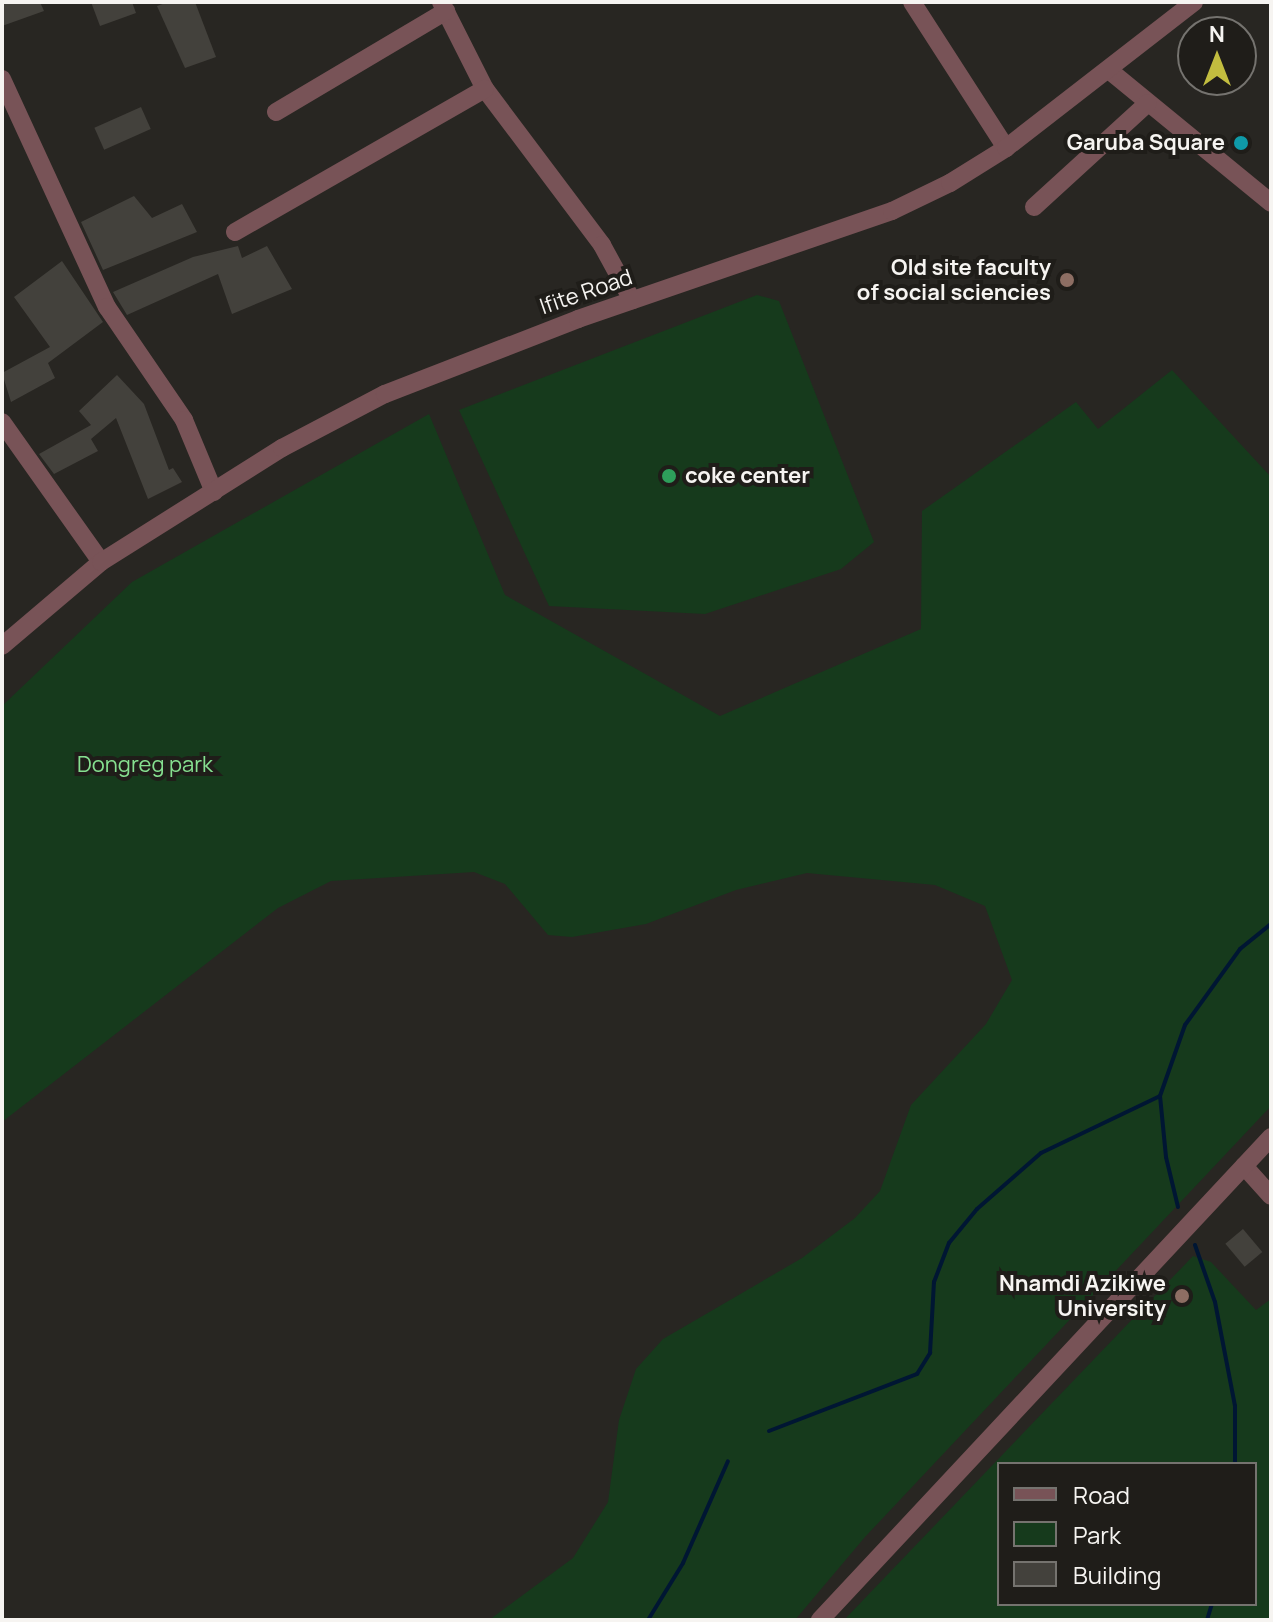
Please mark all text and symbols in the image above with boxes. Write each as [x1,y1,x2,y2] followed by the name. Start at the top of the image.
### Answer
[1177,16,1257,96] north arrow
[1209,19,1225,49] text: N
[1067,130,1225,156] place label: Garuba Square
[1232,134,1250,152] marker: Garuba Square
[857,254,1051,306] place label: Old site faculty of social sciencies
[536,264,636,320] street label: Ifite Road
[1058,271,1076,289] marker: Old site faculty of social sciencies
[685,463,810,489] place label: coke center
[660,467,678,485] marker: coke center
[77,752,213,778] park label: Dongreg park
[999,1270,1166,1322] place label: Nnamdi Azikiwe University
[1173,1287,1191,1305] marker: Nnamdi Azikiwe University
[997,1462,1257,1606] legend
[1073,1478,1130,1511] text: Road
[1073,1518,1121,1551] text: Park
[1073,1558,1161,1591] text: Building

